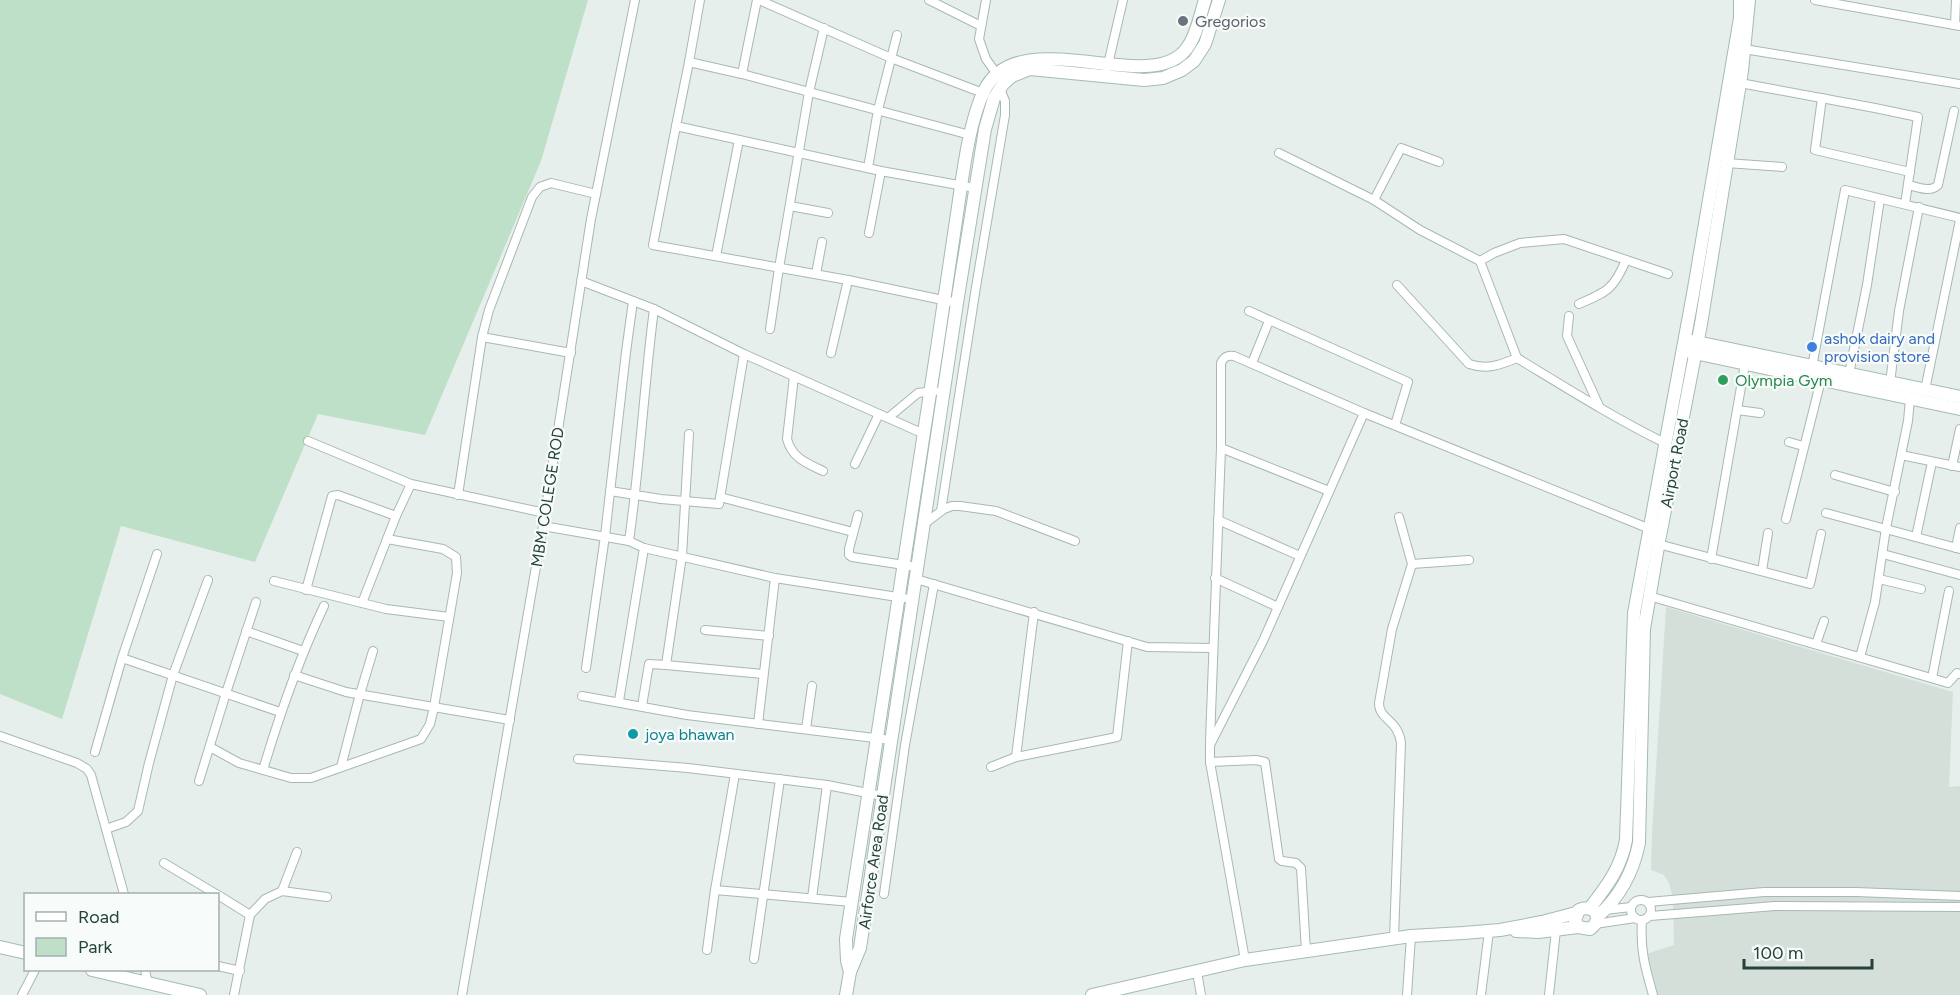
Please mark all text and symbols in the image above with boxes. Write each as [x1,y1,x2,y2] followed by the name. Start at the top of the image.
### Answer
[1195,12,1266,31] place label: Gregorios
[1176,14,1190,28] marker: Gregorios
[1824,329,1935,366] place label: ashok dairy and provision store
[1805,340,1819,354] marker: ashok dairy and provision store
[1735,371,1832,390] place label: Olympia Gym
[1716,373,1730,387] marker: Olympia Gym
[1656,417,1692,510] street label: Airport Road
[527,426,568,568] street label: MBM COLEGE ROD
[644,725,735,744] place label: joya bhawan
[626,727,640,741] marker: joya bhawan
[855,794,892,931] street label: Airforce Area Road
[24,893,219,971] legend
[78,906,119,928] text: Road
[1744,932,1872,970] scale bar
[78,936,113,958] text: Park
[1753,942,1803,964] text: 100 m

